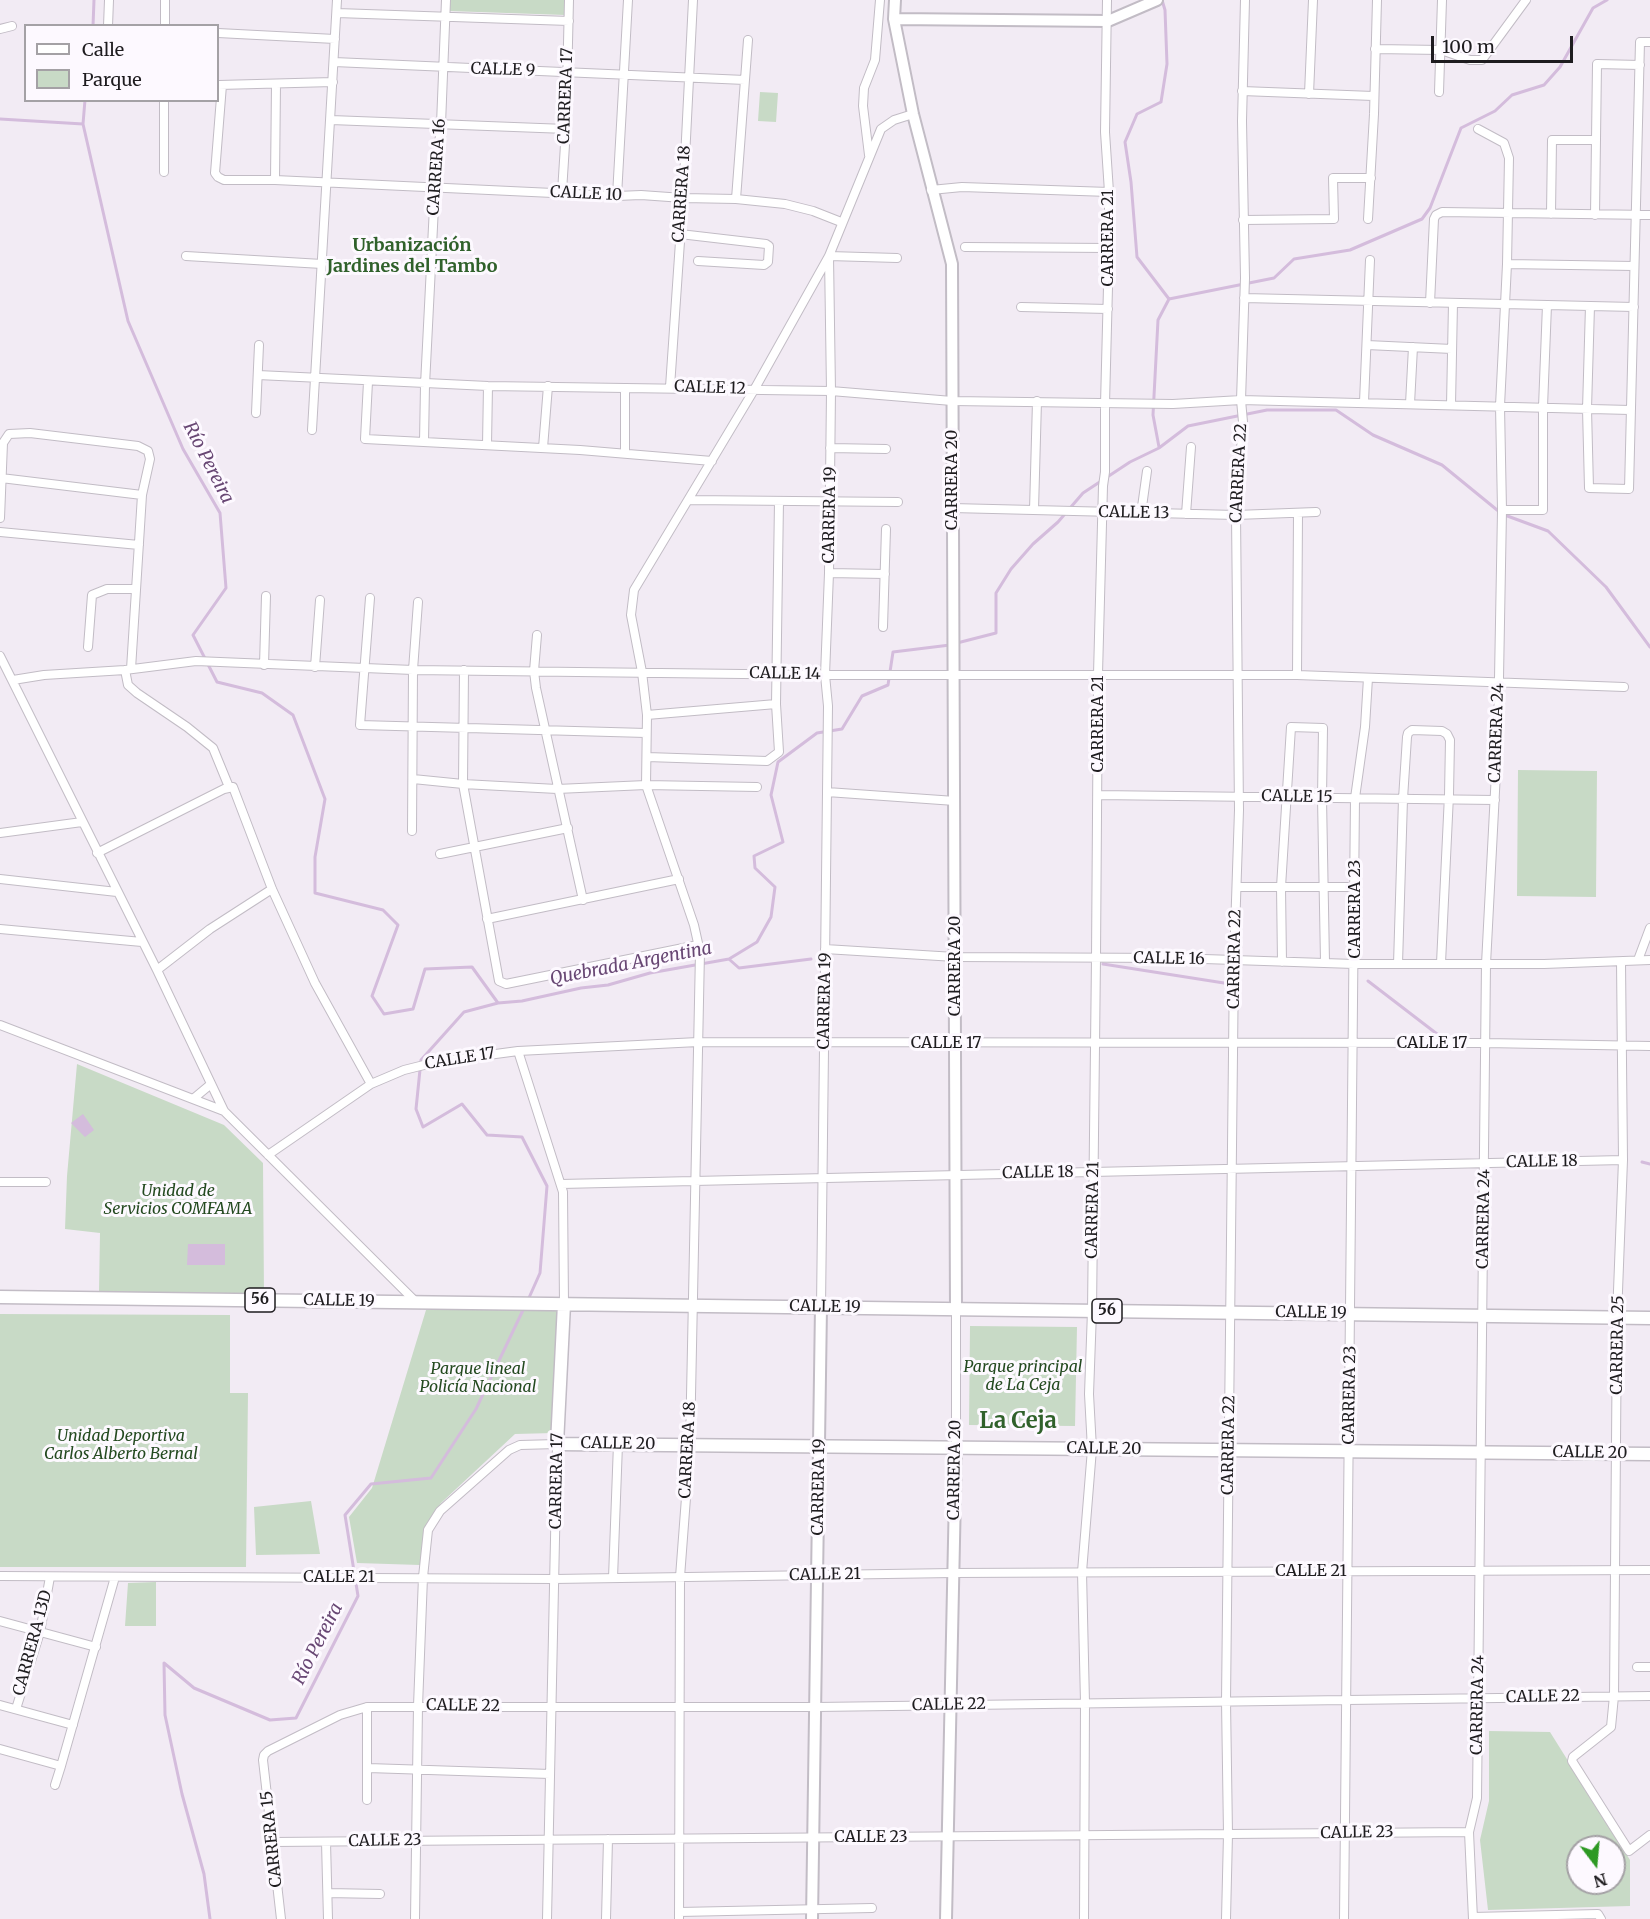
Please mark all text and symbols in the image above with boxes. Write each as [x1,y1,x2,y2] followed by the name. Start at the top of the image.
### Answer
[24,24,219,102] legend
[1434,24,1576,62] scale bar
[1442,35,1495,58] text: 100 m
[82,38,124,61] text: Calle
[555,48,577,144] street label: CARRERA 17
[470,59,536,81] street label: CALLE 9
[82,68,142,91] text: Parque
[424,118,450,216] street label: CARRERA 16
[669,145,695,243] street label: CARRERA 18
[549,183,623,205] street label: CALLE 10
[1098,189,1118,287] street label: CARRERA 21
[326,235,498,278] district label: Urbanización Jardines del Tambo
[674,377,746,399] street label: CALLE 12
[178,419,238,507] water label: Río Pereira
[1227,423,1251,523] street label: CARRERA 22
[942,430,962,530] street label: CARRERA 20
[820,466,840,564] street label: CARRERA 19
[1098,503,1170,523] street label: CALLE 13
[749,664,821,684] street label: CALLE 14
[1088,675,1108,773] street label: CARRERA 21
[1486,683,1508,783] street label: CARRERA 24
[1261,787,1333,807] street label: CALLE 15
[1345,859,1365,959] street label: CARRERA 23
[1225,909,1245,1009] street label: CARRERA 22
[945,916,965,1016] street label: CARRERA 20
[548,938,714,990] water label: Quebrada Argentina
[1133,949,1205,969] street label: CALLE 16
[815,952,835,1050] street label: CARRERA 19
[911,1033,981,1053] street label: CALLE 17
[1397,1033,1467,1053] street label: CALLE 17
[424,1044,496,1074] street label: CALLE 17
[1506,1152,1578,1172] street label: CALLE 18
[1083,1161,1103,1259] street label: CARRERA 21
[1002,1163,1074,1183] street label: CALLE 18
[1474,1169,1494,1269] street label: CARRERA 24
[104,1181,252,1219] park label: Unidad de Servicios COMFAMA
[245,1288,275,1312] road number: 56
[303,1291,375,1311] street label: CALLE 19
[1608,1295,1628,1395] street label: CARRERA 25
[789,1297,861,1317] street label: CALLE 19
[1092,1299,1122,1323] road number: 56
[1275,1303,1347,1323] street label: CALLE 19
[1340,1345,1360,1445] street label: CARRERA 23
[963,1357,1083,1395] park label: Parque principal de La Ceja
[420,1359,536,1397] park label: Parque lineal Policía Nacional
[1219,1395,1239,1495] street label: CARRERA 22
[676,1401,700,1499] street label: CARRERA 18
[979,1409,1057,1435] district label: La Ceja
[945,1420,965,1520] street label: CARRERA 20
[44,1426,198,1464] park label: Unidad Deportiva Carlos Alberto Bernal
[547,1433,567,1529] street label: CARRERA 17
[580,1434,656,1454] street label: CALLE 20
[809,1438,829,1536] street label: CARRERA 19
[1066,1439,1142,1459] street label: CALLE 20
[1552,1443,1628,1463] street label: CALLE 20
[1275,1561,1347,1581] street label: CALLE 21
[789,1565,861,1585] street label: CALLE 21
[303,1567,375,1587] street label: CALLE 21
[10,1588,56,1698] street label: CARRERA 13D
[288,1600,348,1688] water label: Río Pereira
[1468,1655,1488,1755] street label: CARRERA 24
[1506,1687,1580,1707] street label: CALLE 22
[912,1695,986,1715] street label: CALLE 22
[426,1696,500,1716] street label: CALLE 22
[257,1790,287,1888] street label: CARRERA 15
[1320,1823,1394,1843] street label: CALLE 23
[834,1827,908,1847] street label: CALLE 23
[348,1831,422,1851] street label: CALLE 23
[1566,1835,1626,1895] north arrow
[1592,1869,1609,1892] text: N

